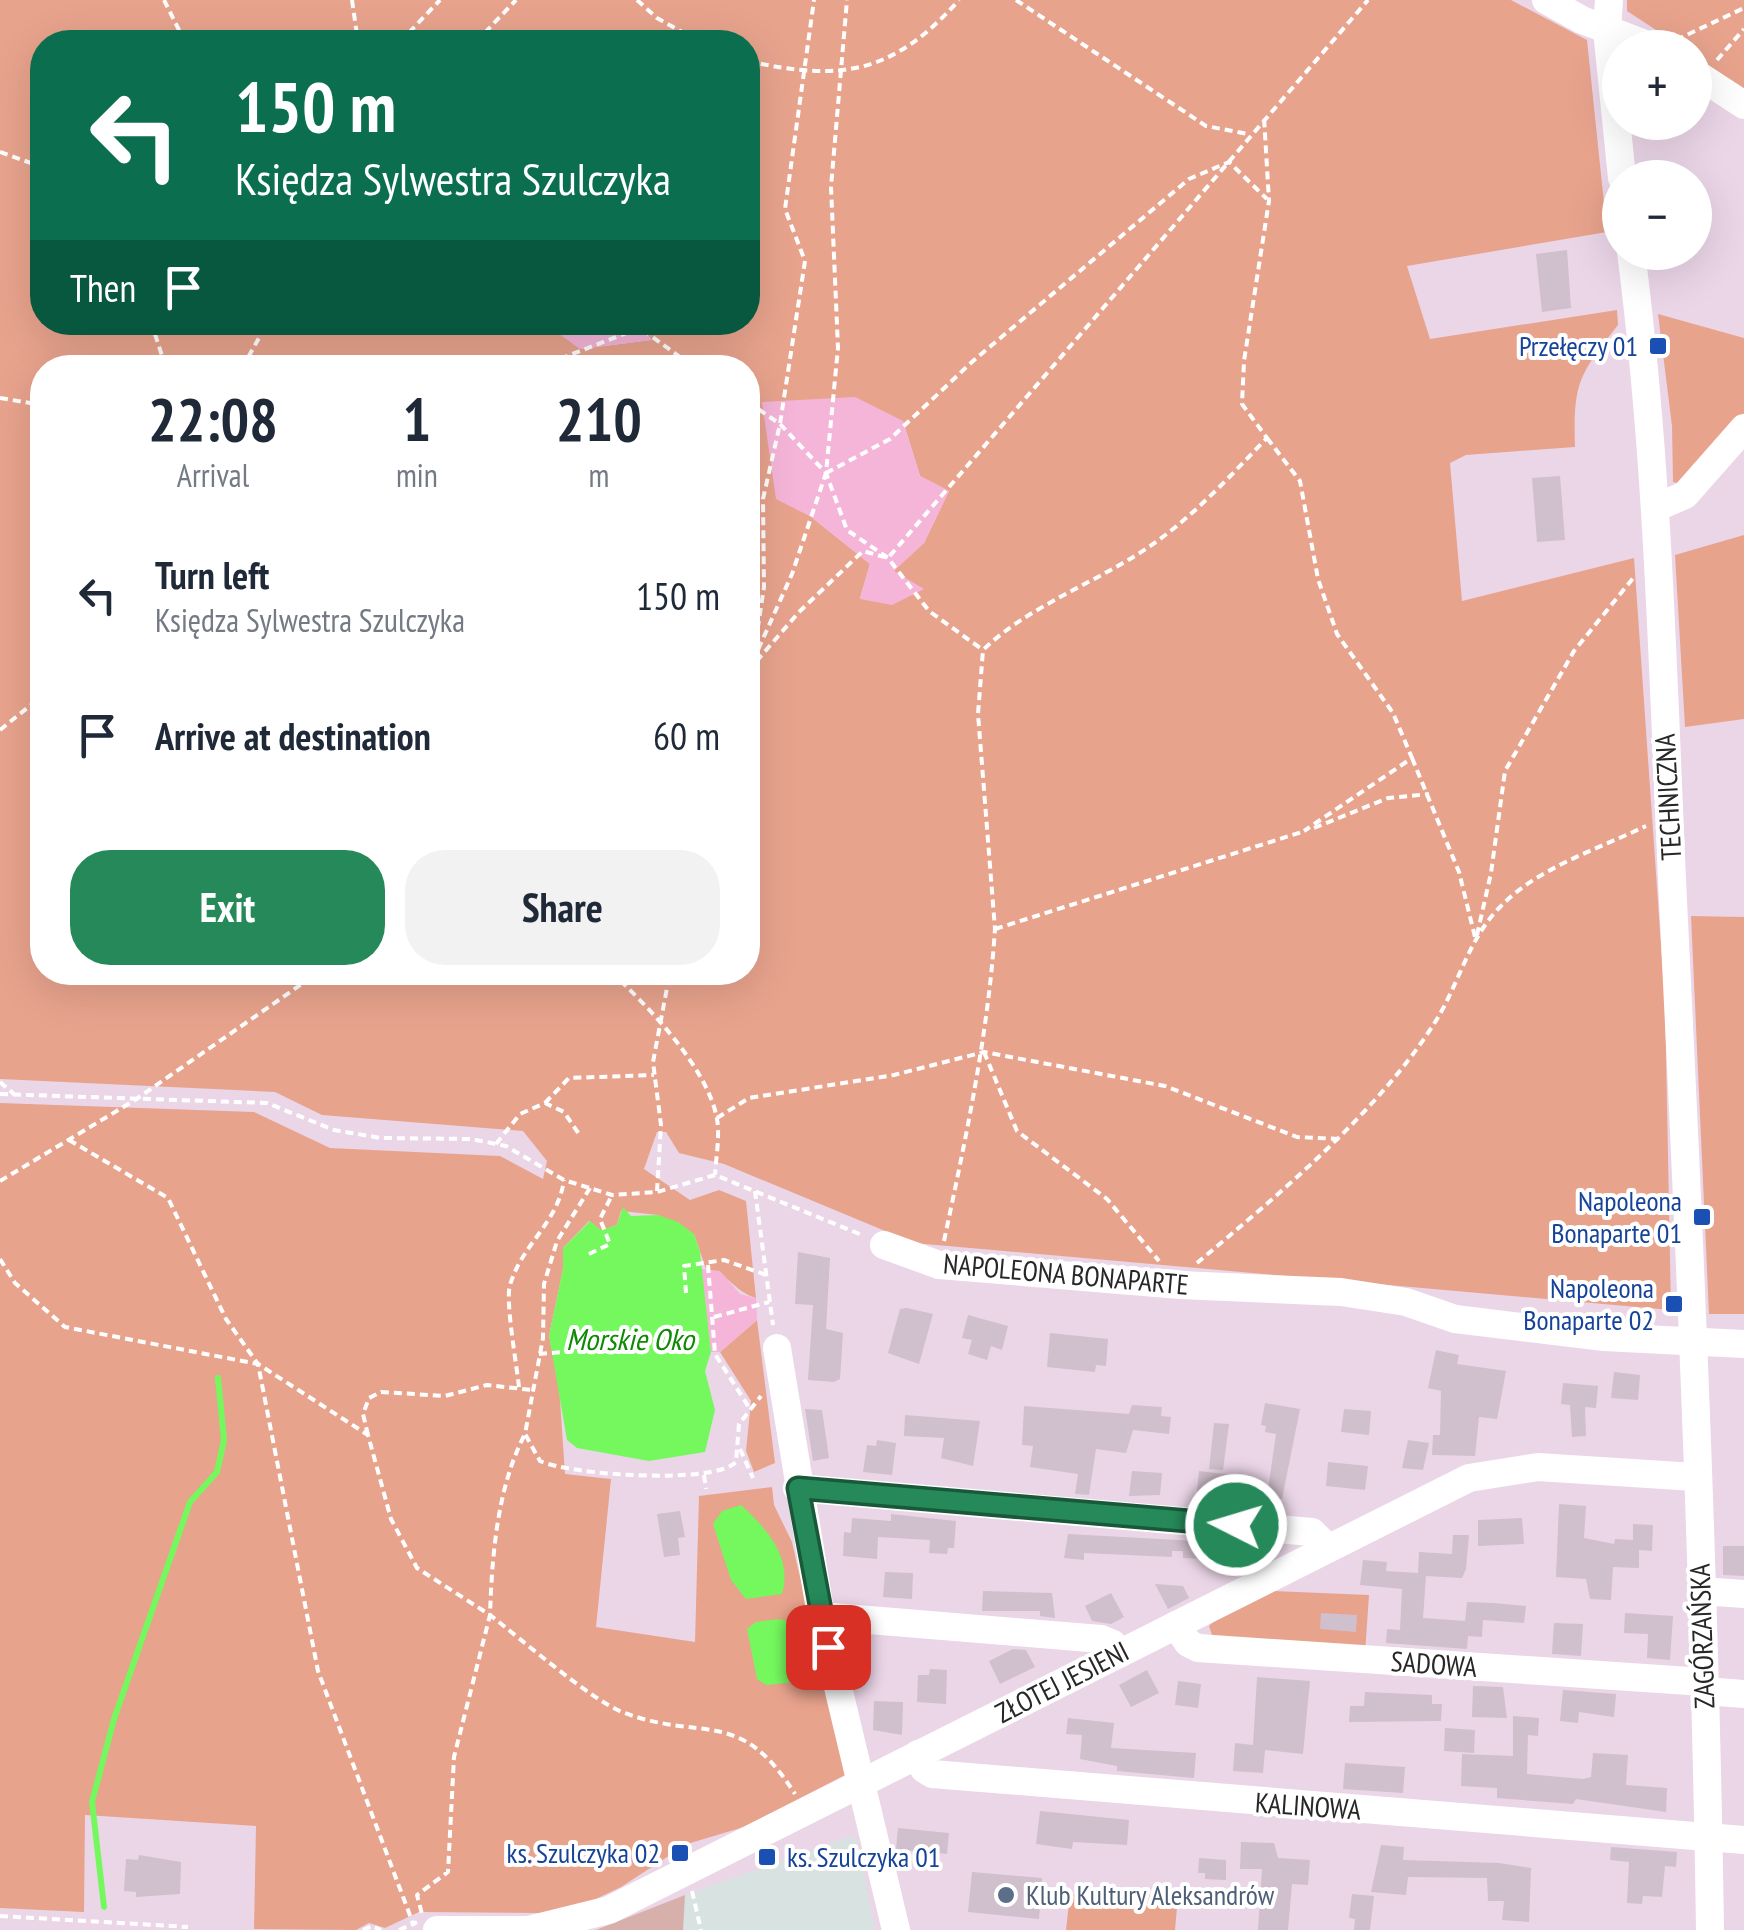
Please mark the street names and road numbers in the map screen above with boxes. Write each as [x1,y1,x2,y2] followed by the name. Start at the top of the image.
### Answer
[1646,732,1689,861] street label: TECHNICZNA
[942,1244,1190,1303] street label: NAPOLEONA BONAPARTE
[1680,1562,1723,1709] street label: ZAGÓRZAŃSKA
[989,1632,1135,1731] street label: ZŁOTEJ JESIENI
[1390,1642,1479,1685] street label: SADOWA
[1254,1783,1363,1828] street label: KALINOWA

